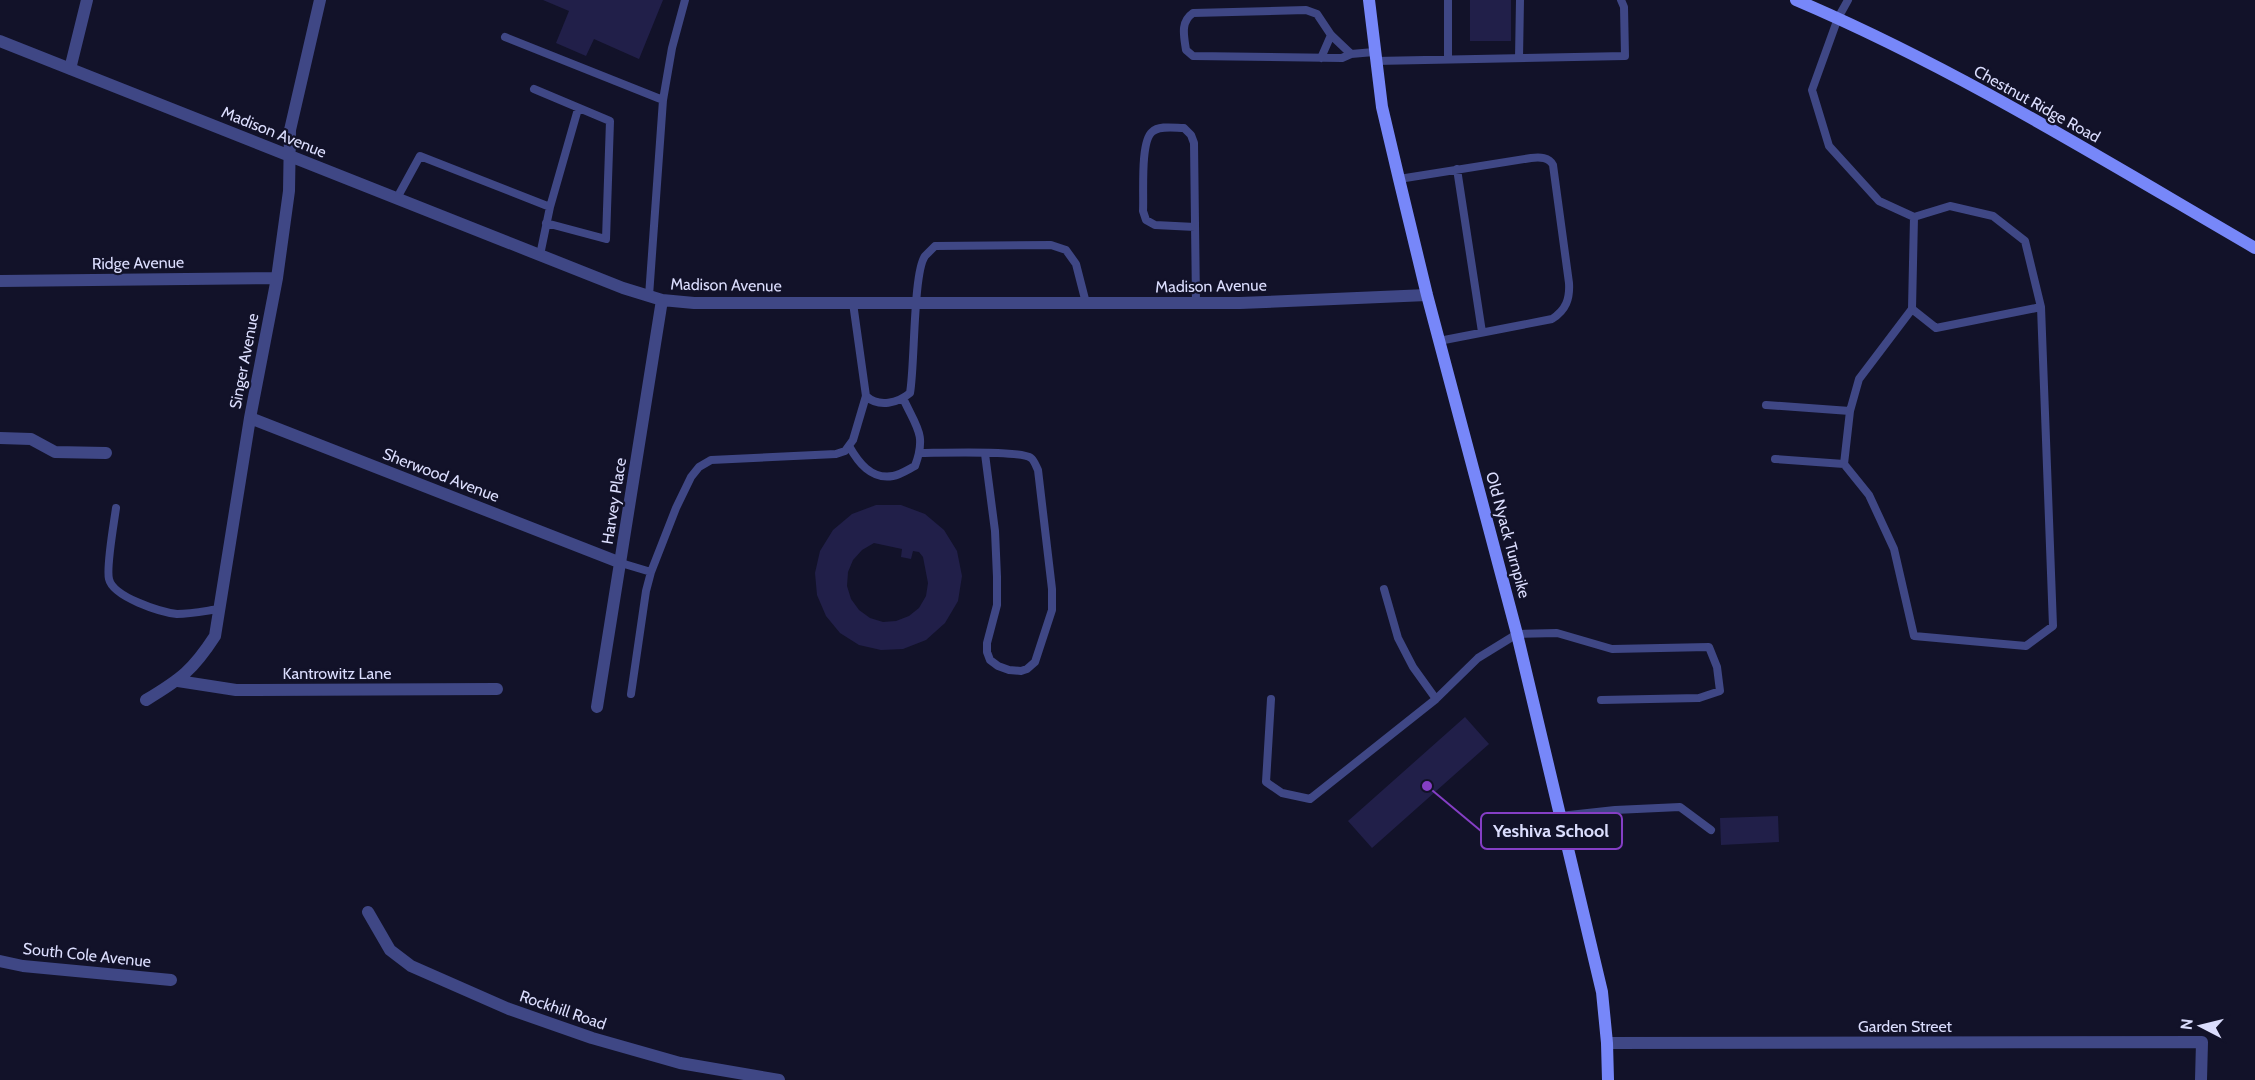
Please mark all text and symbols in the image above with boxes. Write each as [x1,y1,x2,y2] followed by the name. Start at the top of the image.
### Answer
[1971,61,2103,147] street label: Chestnut Ridge Road
[219,102,329,162] street label: Madison Avenue
[92,253,184,273] street label: Ridge Avenue
[670,275,782,295] street label: Madison Avenue
[1155,276,1267,296] street label: Madison Avenue
[225,312,263,410] street label: Singer Avenue
[380,444,502,506] street label: Sherwood Avenue
[598,456,630,546] street label: Harvey Place
[1482,470,1534,600] street label: Old Nyack Turnpike
[283,664,391,683] street label: Kantrowitz Lane
[1481,813,1622,849] callout: Yeshiva School
[1492,820,1609,842] text: Yeshiva School
[22,939,152,971] street label: South Cole Avenue
[517,986,609,1034] street label: Rockhill Road
[2171,996,2231,1056] north arrow
[1858,1017,1953,1036] street label: Garden Street
[2176,1017,2197,1031] text: N

